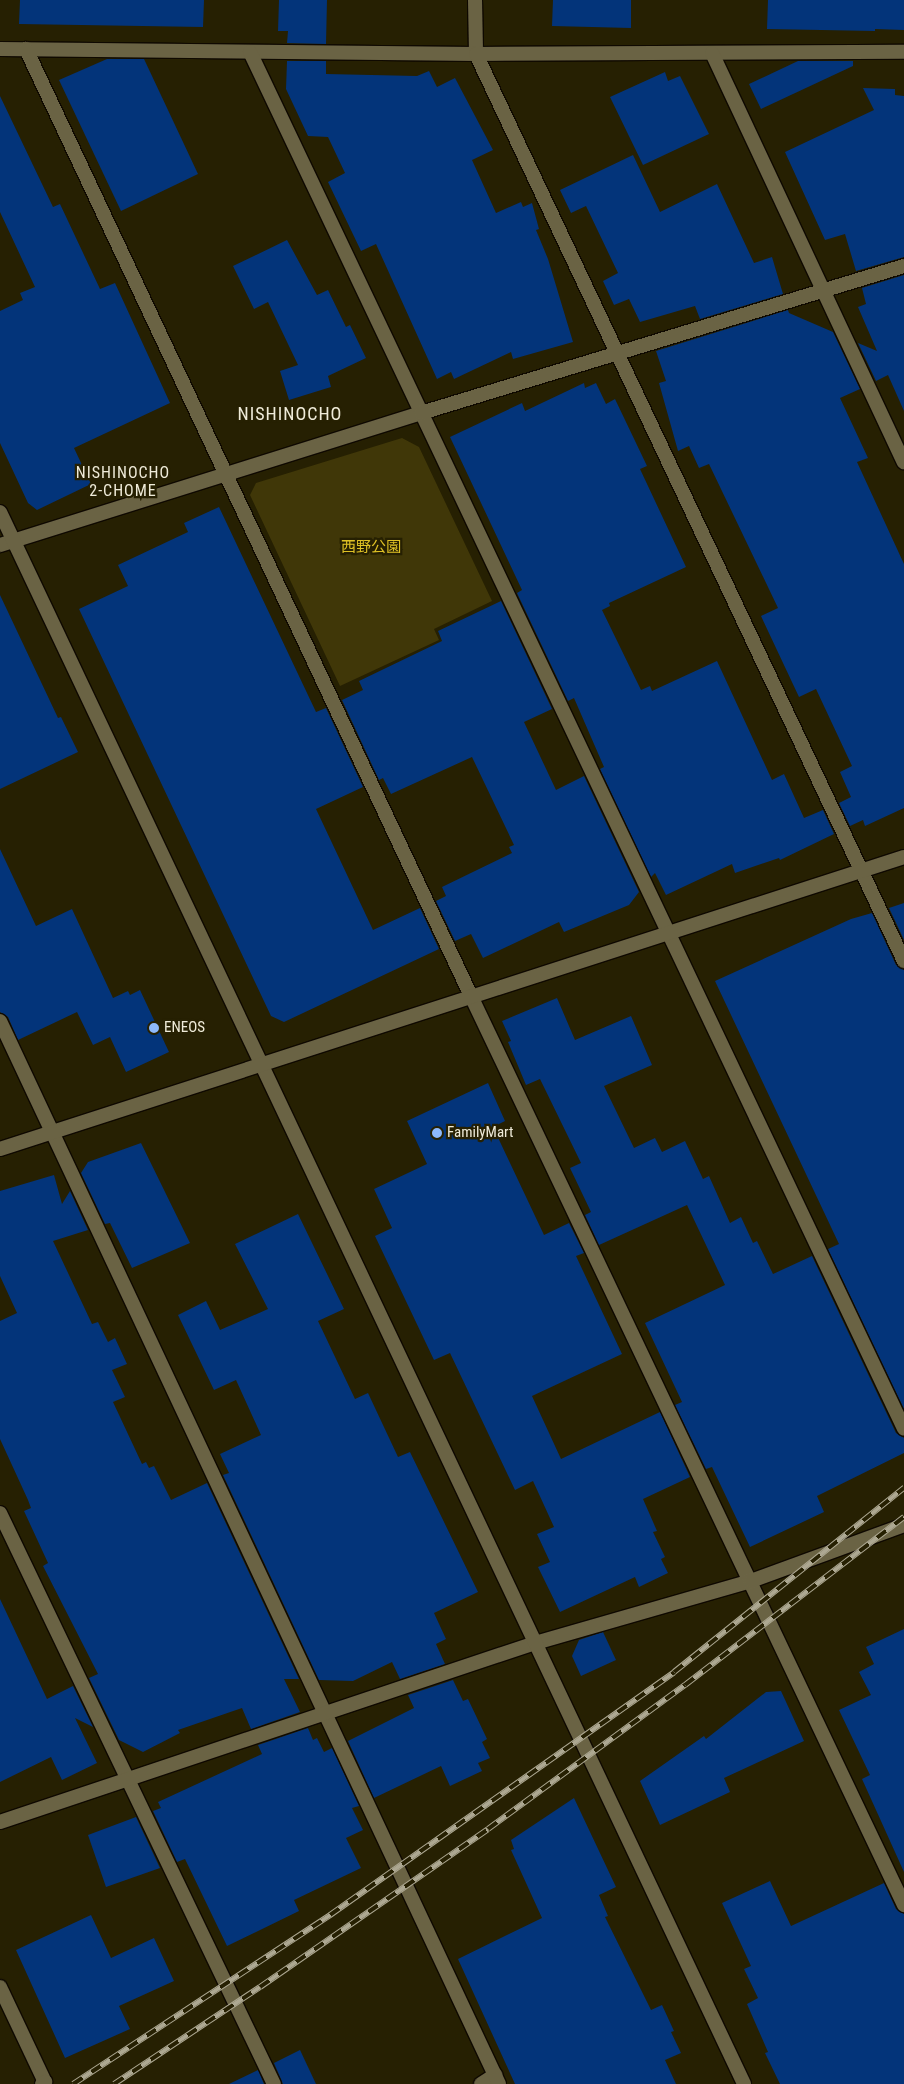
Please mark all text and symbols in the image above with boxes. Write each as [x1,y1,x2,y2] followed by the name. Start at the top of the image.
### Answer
[236,403,344,425] district label: NISHINOCHO
[75,463,171,501] district label: NISHINOCHO 2-CHOME
[341,539,401,557] park label: 西野公園
[164,1019,205,1037] place label: ENEOS
[148,1022,160,1034] marker: ENEOS
[447,1124,513,1142] place label: FamilyMart
[431,1127,443,1139] marker: FamilyMart

